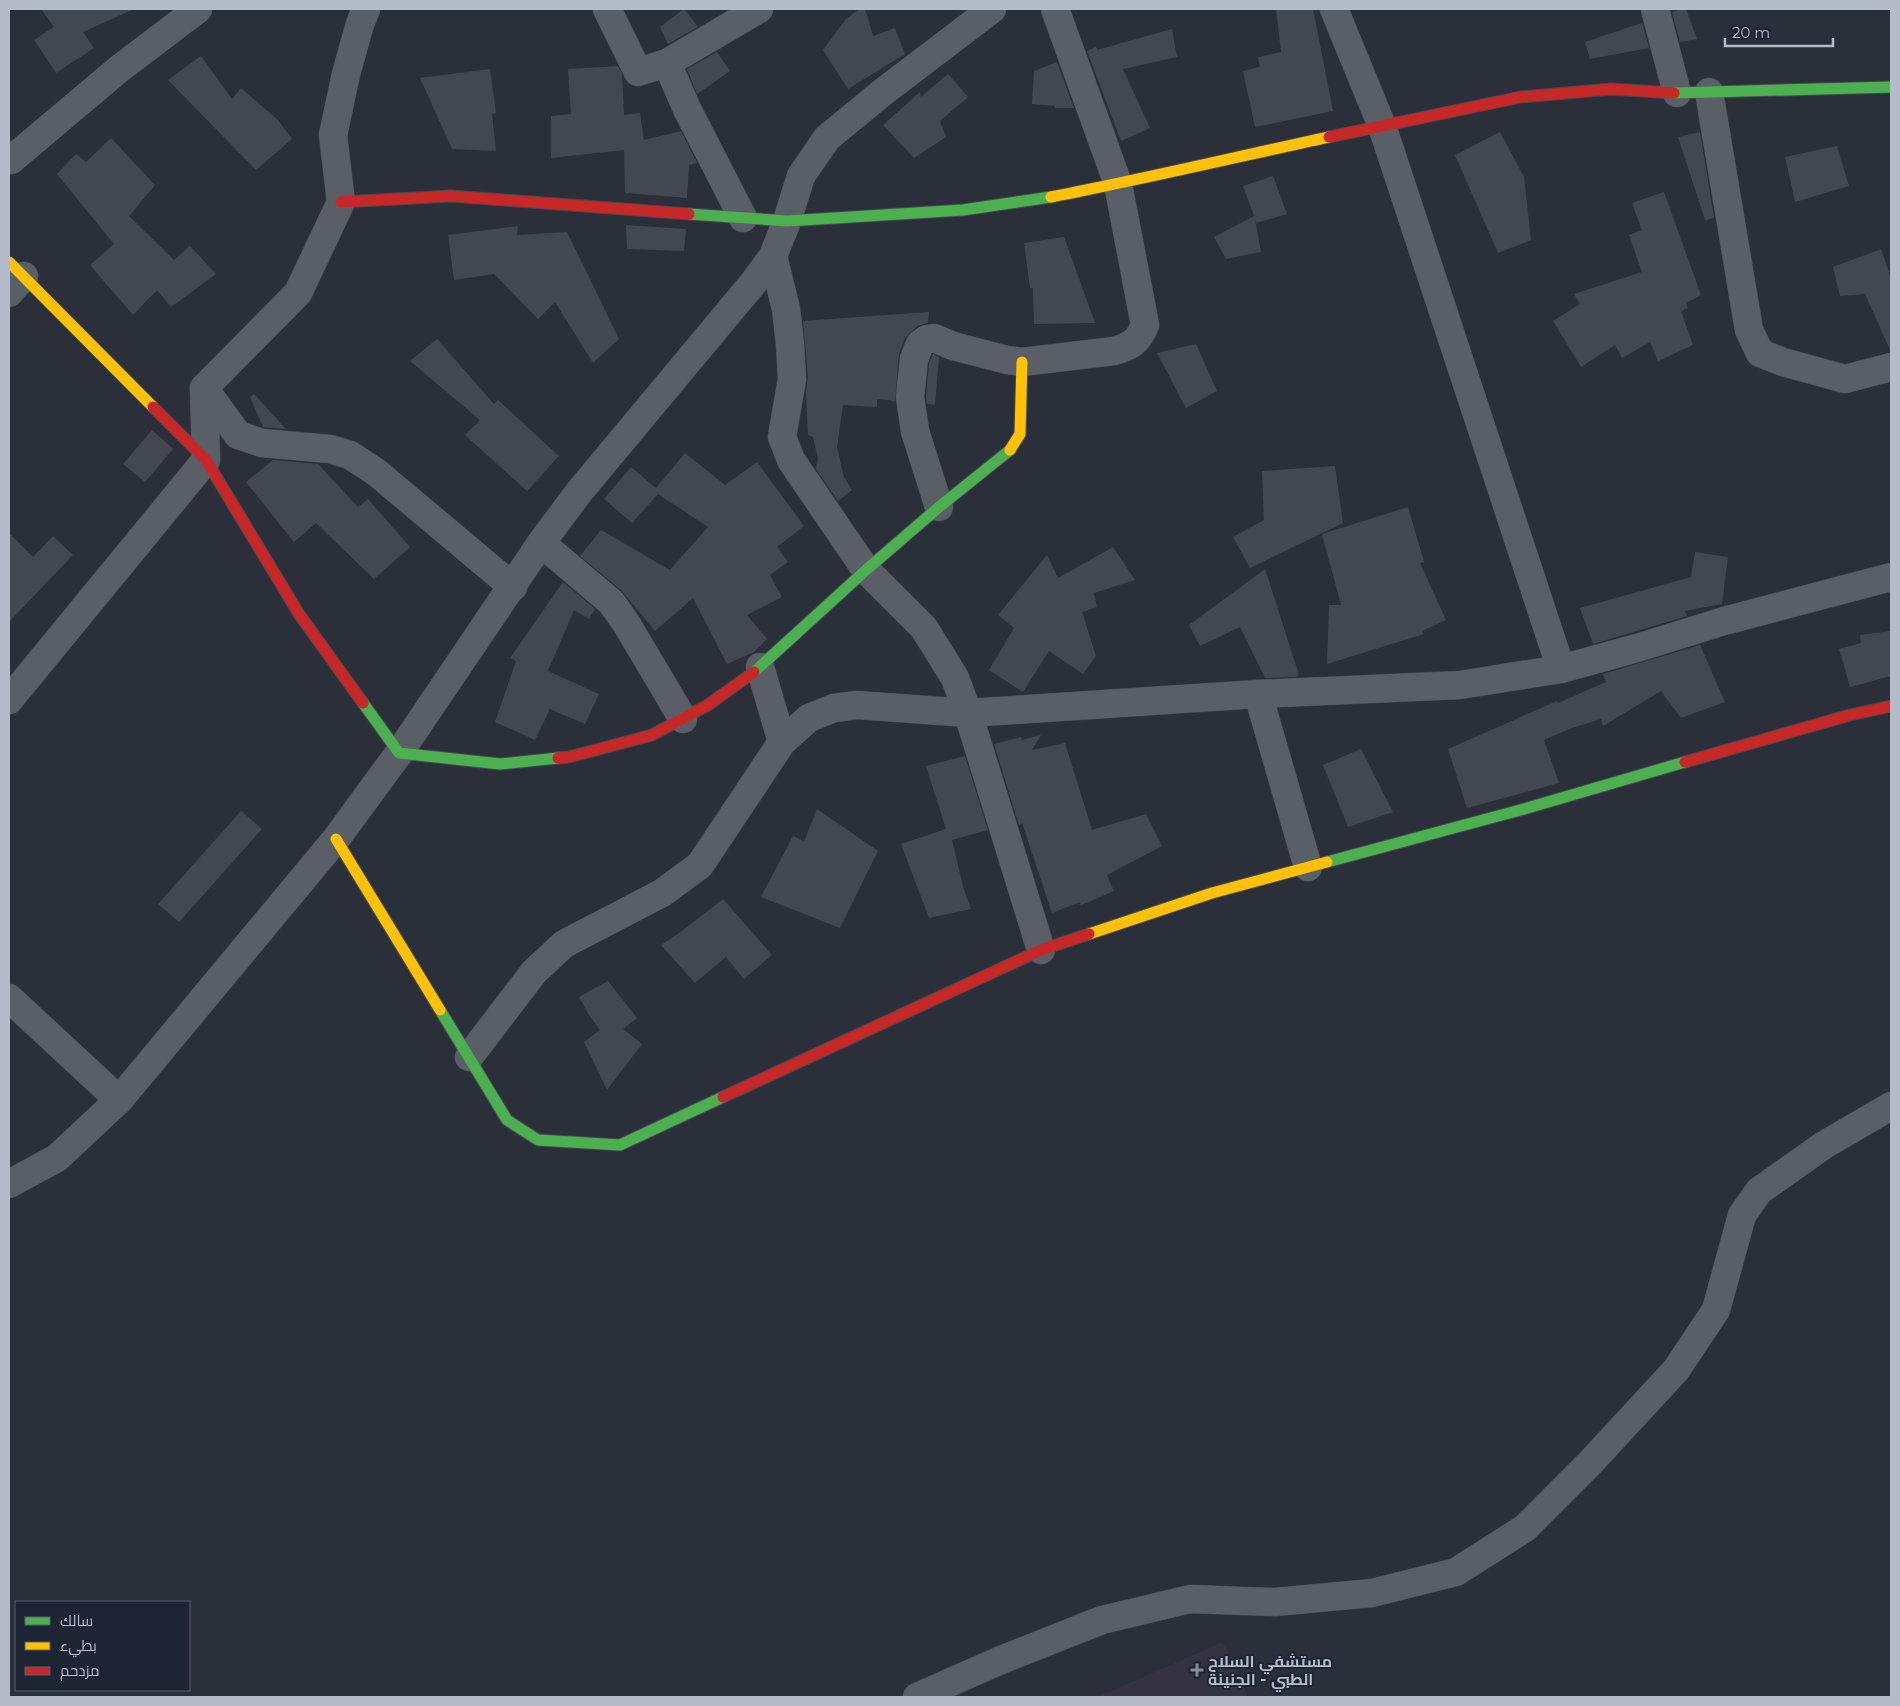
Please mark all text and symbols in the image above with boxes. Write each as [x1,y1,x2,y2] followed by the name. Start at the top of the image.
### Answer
[1725,15,1832,47] scale bar
[1732,23,1770,42] text: 20 m
[15,1601,190,1691] legend
[60,1611,93,1630] text: سالك
[60,1636,97,1658] text: بطيء
[1208,1652,1332,1692] place label: مستشفي السلاح الطبي - الجنينة
[60,1661,100,1681] text: مزدحم
[1190,1663,1204,1677] marker: مستشفي السلاح الطبي - الجنينة

